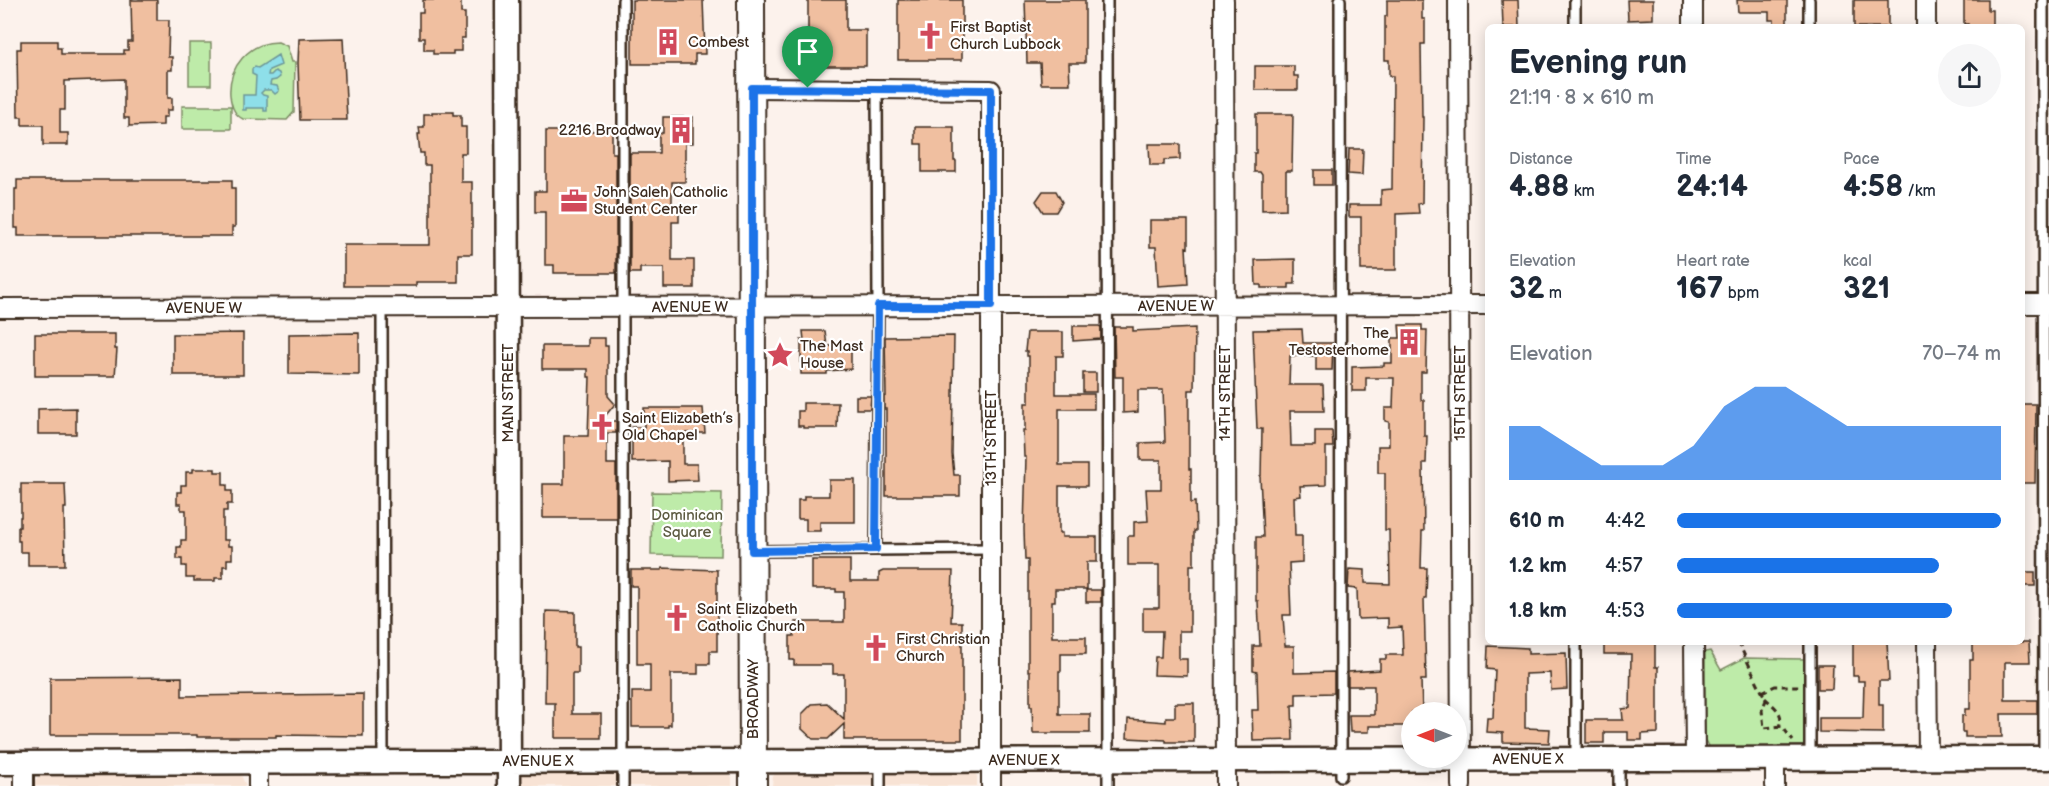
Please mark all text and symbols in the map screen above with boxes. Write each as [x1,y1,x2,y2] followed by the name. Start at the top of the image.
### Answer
[950,18,1061,54] place label: First Baptist Church Lubbock
[915,21,945,51] church icon: First Baptist Church Lubbock
[782,26,833,88] pin
[653,27,683,57] building icon: Combest
[688,33,749,52] place label: Combest
[791,35,824,68] icon: arrive
[1509,43,1687,83] text: Evening run
[1938,44,2001,107] button: share
[1509,86,1654,110] text: 21:19 · 8 × 610 m
[666,115,696,145] building icon: 2216 Broadway
[559,121,661,140] place label: 2216 Broadway
[1509,150,1573,169] text: Distance
[1676,150,1711,169] text: Time
[1843,150,1879,169] text: Pace
[1509,169,1569,205] text: 4.88
[1676,169,1748,205] text: 24:14
[1843,169,1903,205] text: 4:58
[1569,182,1595,201] text: km
[1903,182,1936,201] text: /km
[594,183,728,219] place label: John Saleh Catholic Student Center
[559,186,589,216] office icon: John Saleh Catholic Student Center
[1509,252,1576,271] text: Elevation
[1676,252,1750,271] text: Heart rate
[1843,252,1872,271] text: kcal
[1509,271,1545,307] text: 32
[1676,271,1723,307] text: 167
[1843,271,1891,307] text: 321
[1545,284,1562,303] text: m
[1723,284,1759,303] text: bpm
[1138,297,1214,316] street label: AVENUE W
[652,298,728,317] street label: AVENUE W
[166,299,242,318] street label: AVENUE W
[1289,324,1389,360] place label: The Testosterhome
[1394,327,1424,357] building icon: The Testosterhome
[800,337,864,373] place label: The Mast House
[765,340,795,370] place icon: The Mast House
[1509,342,1592,366] text: Elevation
[1922,342,2001,366] text: 70–74 m
[499,343,518,443] street label: MAIN STREET
[1216,345,1235,441] street label: 14TH STREET
[1451,345,1470,441] street label: 15TH STREET
[982,390,1001,486] street label: 13TH STREET
[622,409,733,445] place label: Saint Elizabeth’s Old Chapel
[587,412,617,442] church icon: Saint Elizabeth’s Old Chapel
[651,506,723,542] park label: Dominican Square
[1509,509,1564,533] text: 610 m
[1605,509,1645,533] text: 4:42
[1509,554,1567,578] text: 1.2 km
[1605,554,1643,578] text: 4:57
[1509,599,1567,623] text: 1.8 km
[1605,599,1645,623] text: 4:53
[697,600,805,636] place label: Saint Elizabeth Catholic Church
[662,603,692,633] church icon: Saint Elizabeth Catholic Church
[896,630,990,666] place label: First Christian Church
[861,633,891,663] church icon: First Christian Church
[744,658,763,739] street label: BROADWAY
[1401,702,1467,768] north arrow
[1401,702,1467,768] map controls
[1493,750,1564,769] street label: AVENUE X
[989,751,1060,770] street label: AVENUE X
[503,752,574,771] street label: AVENUE X

